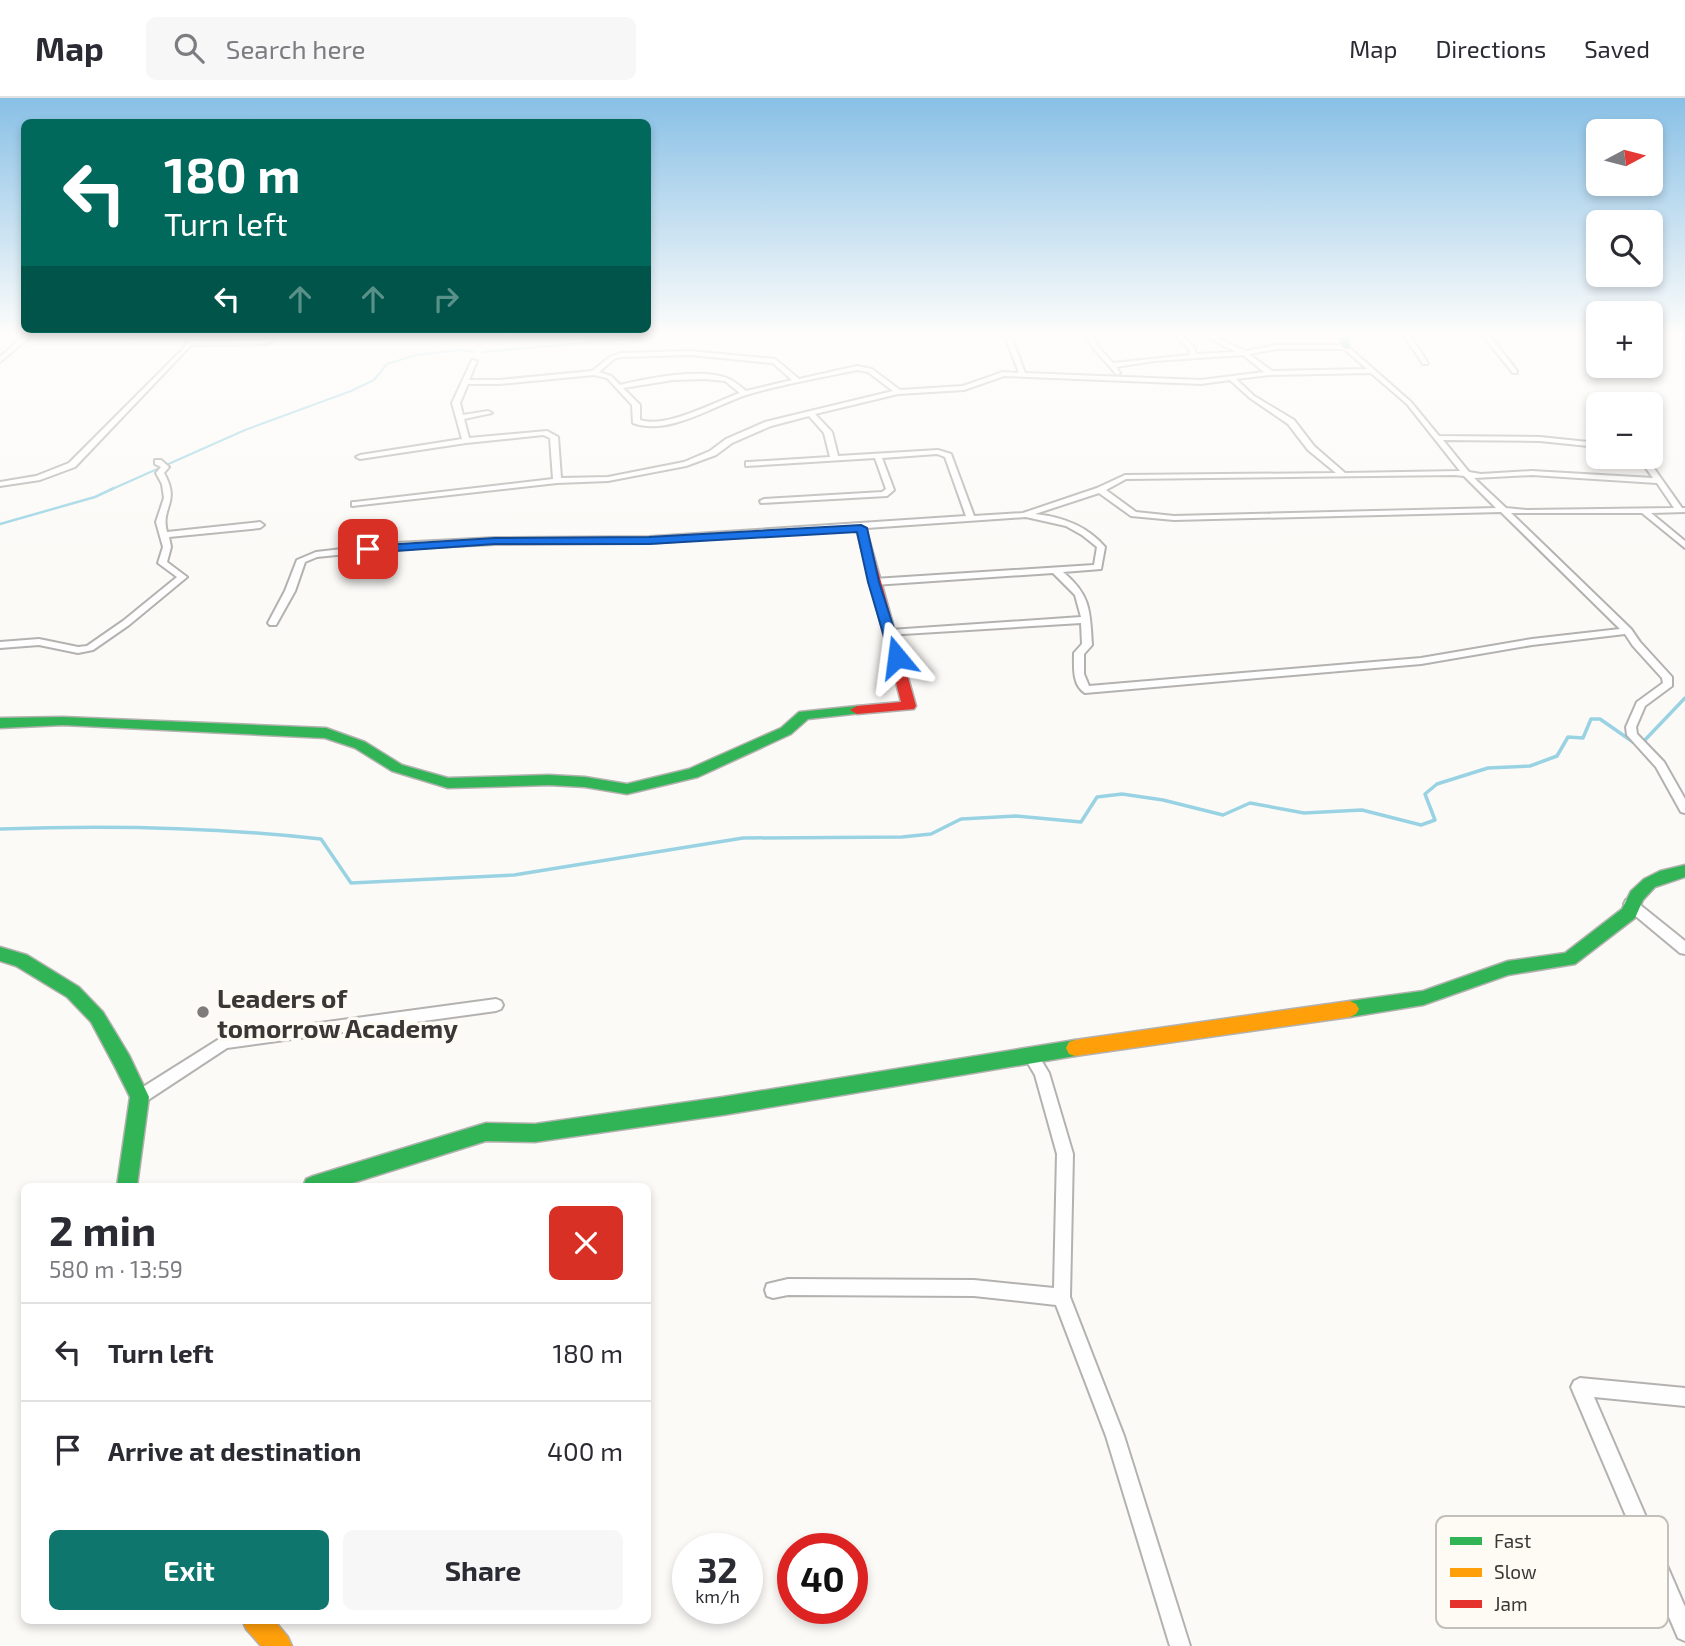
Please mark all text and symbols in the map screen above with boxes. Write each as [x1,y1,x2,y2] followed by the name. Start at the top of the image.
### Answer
[146,17,636,80] search box
[35,28,104,68] text: Map
[170,29,208,67] icon: search
[226,33,365,64] text: Search here
[1349,34,1397,63] text: Map
[1435,34,1546,63] text: Directions
[1584,34,1650,63] text: Saved
[1586,119,1662,196] north arrow
[1586,119,1663,469] map controls
[164,144,300,203] text: 180 m
[49,147,140,238] icon: left
[164,204,288,242] text: Turn left
[1586,210,1663,287] button: search
[208,280,246,318] icon: left
[281,280,319,318] icon: ahead
[354,280,392,318] icon: ahead
[427,280,465,318] icon: right
[1586,301,1663,378] button: +
[1586,392,1663,469] button: −
[338,519,398,579] pin
[349,530,387,568] icon: arrive
[860,620,934,694] position arrow
[217,982,458,1044] place label: Leaders of tomorrow Academy
[195,1004,211,1020] marker: Leaders of tomorrow Academy
[49,1204,156,1254] text: 2 min
[549,1206,623,1280] button: close
[49,1255,183,1283] text: 580 m · 13:59
[49,1333,87,1371] icon: left
[108,1337,214,1368] text: Turn left
[553,1337,623,1368] text: 180 m
[49,1431,87,1469] icon: arrive
[108,1435,361,1466] text: Arrive at destination
[547,1435,623,1466] text: 400 m
[1436,1516,1668,1628] legend
[1494,1529,1531,1552] text: Fast
[49,1530,329,1610] button: Exit
[343,1530,623,1610] button: Share
[777,1533,868,1624] speed limit sign: 40
[697,1548,738,1590] text: 32
[1494,1560,1537,1583] text: Slow
[695,1585,740,1607] text: km/h
[1494,1592,1528,1615] text: Jam

